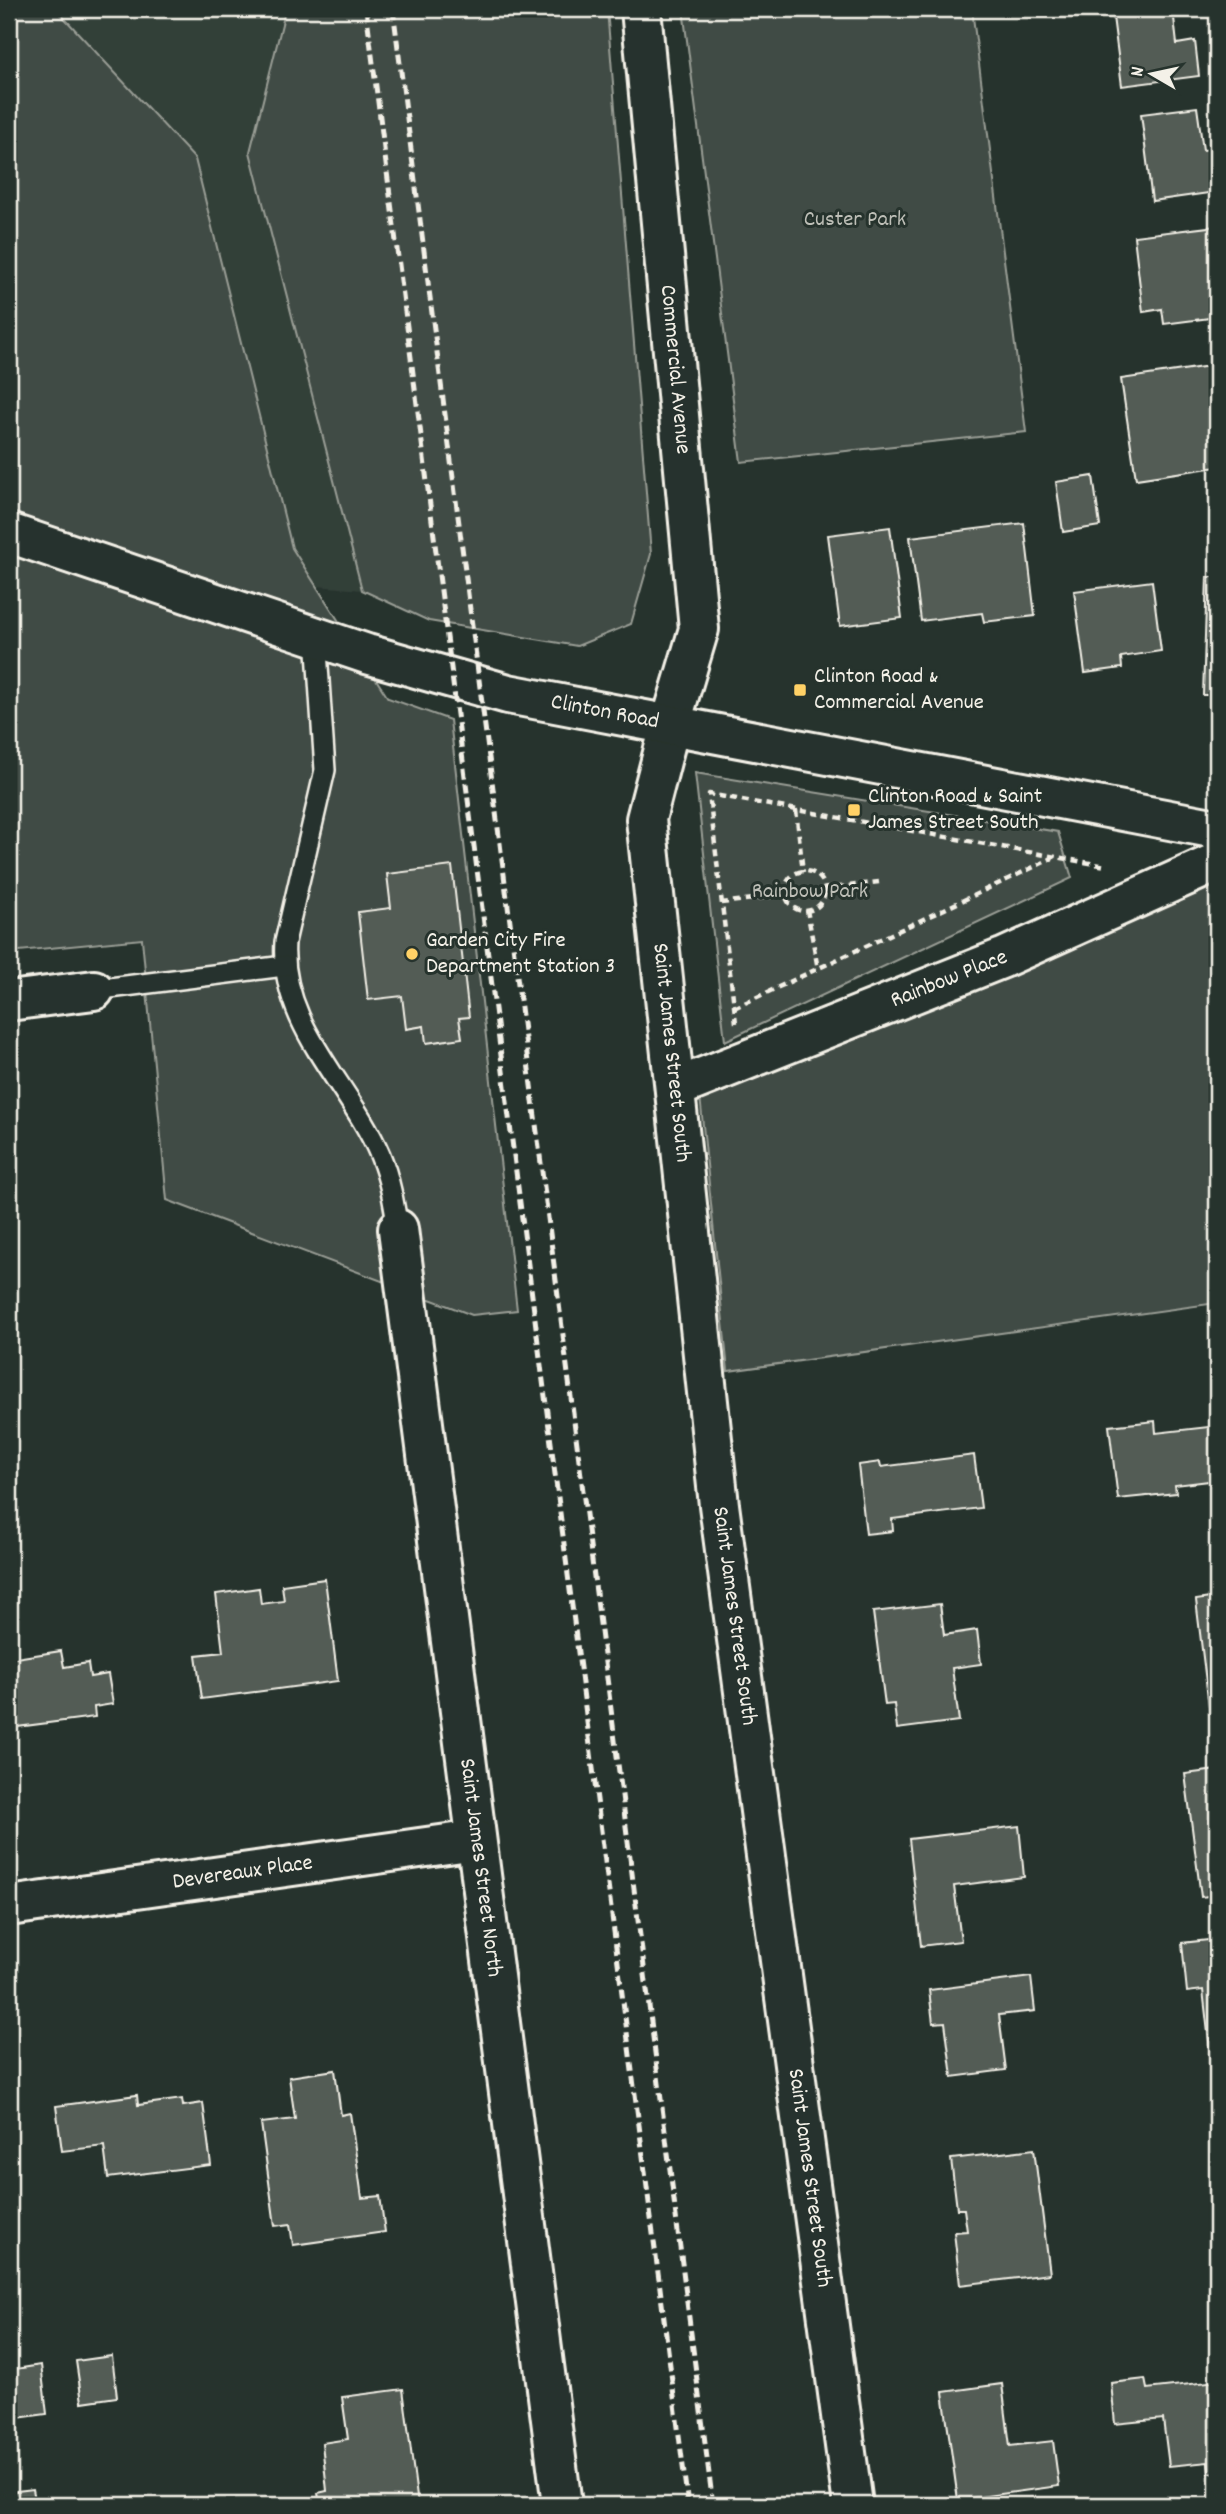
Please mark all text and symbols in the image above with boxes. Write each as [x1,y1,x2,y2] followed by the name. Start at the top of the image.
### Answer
[1118,38,1188,108] north arrow
[1125,65,1153,79] text: N
[804,204,906,237] park label: Custer Park
[650,283,699,456] street label: Commercial Avenue
[814,661,984,720] place label: Clinton Road & Commercial Avenue
[792,682,808,698] marker: Clinton Road & Commercial Avenue
[548,686,662,739] street label: Clinton Road
[868,781,1042,840] place label: Clinton Road & Saint James Street South
[846,802,862,818] marker: Clinton Road & Saint James Street South
[752,876,868,909] park label: Rainbow Park
[426,925,615,984] place label: Garden City Fire Department Station 3
[643,941,699,1164] street label: Saint James Street South
[886,941,1013,1017] street label: Rainbow Place
[404,946,420,962] marker: Garden City Fire Department Station 3
[703,1505,765,1727] street label: Saint James Street South
[450,1756,510,1979] street label: Saint James Street North
[171,1847,315,1899] street label: Devereaux Place
[778,2067,840,2289] street label: Saint James Street South

